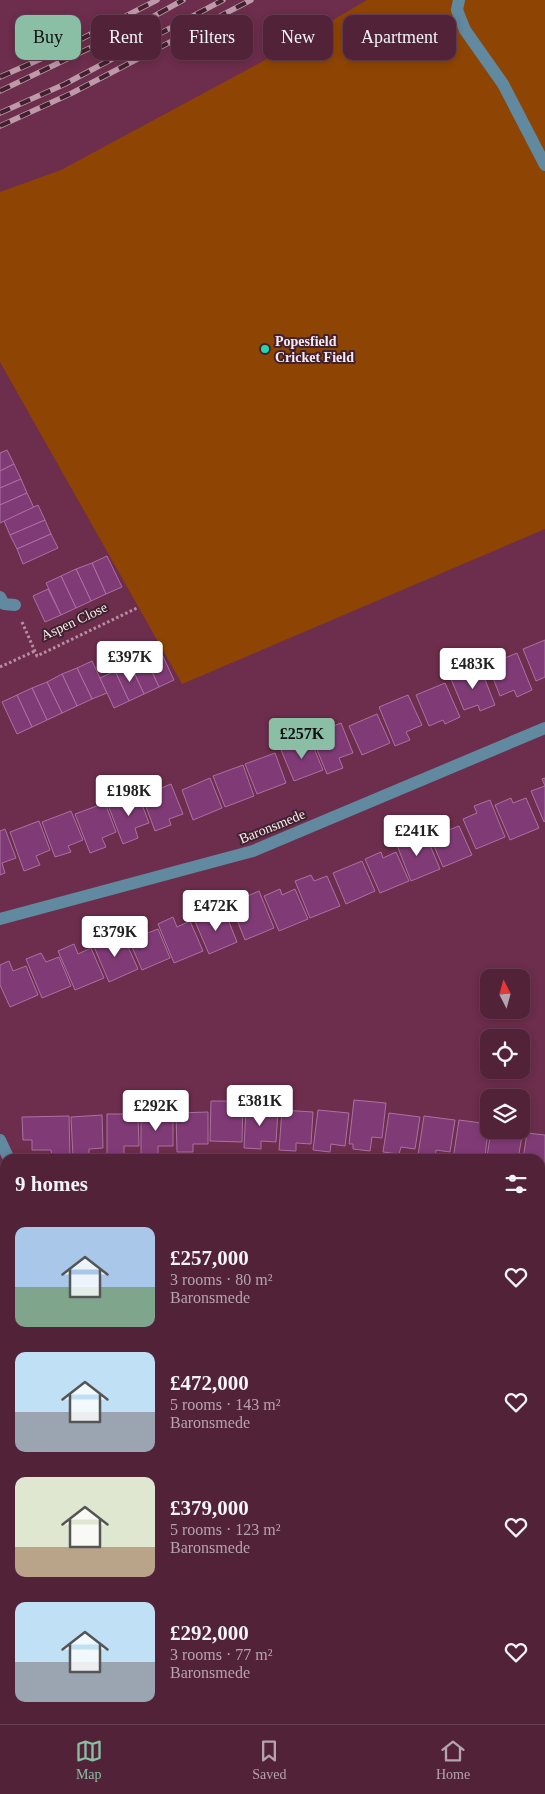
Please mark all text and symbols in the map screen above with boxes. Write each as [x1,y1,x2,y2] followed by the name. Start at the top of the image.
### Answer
[15,15,81,60] chip: Buy
[91,15,161,60] chip: Rent
[171,15,253,60] chip: Filters
[263,15,333,60] chip: New
[343,15,456,60] chip: Apartment
[275,334,354,365] place label: Popesfield Cricket Field
[259,343,271,355] marker: Popesfield Cricket Field
[39,600,110,643] street label: Aspen Close
[95,640,165,683] pin: £397K
[108,648,152,665] text: £397K
[438,648,508,690] pin: £483K
[451,655,495,672] text: £483K
[267,718,337,760] pin: £257K
[280,725,324,742] text: £257K
[94,774,164,817] pin: £198K
[107,782,151,799] text: £198K
[237,806,307,847] street label: Baronsmede
[382,814,452,857] pin: £241K
[395,822,439,839] text: £241K
[181,890,251,932] pin: £472K
[194,897,238,914] text: £472K
[80,916,150,958] pin: £379K
[93,923,137,940] text: £379K
[480,969,530,1019] north arrow
[480,969,530,1139] map controls
[480,1029,530,1079] button: locate
[225,1084,295,1127] pin: £381K
[480,1089,530,1139] button: layers
[121,1090,191,1132] pin: £292K
[238,1092,282,1109] text: £381K
[134,1097,178,1114] text: £292K
[502,1170,530,1198] icon: filters
[15,1172,88,1196] text: 9 homes
[170,1246,249,1270] text: £257,000
[55,1247,115,1307] icon: home
[502,1263,530,1291] icon: heart
[170,1271,273,1288] text: 3 rooms · 80 m²
[170,1289,250,1306] text: Baronsmede
[170,1371,249,1395] text: £472,000
[55,1372,115,1432] icon: home
[502,1388,530,1416] icon: heart
[170,1396,281,1413] text: 5 rooms · 143 m²
[170,1414,250,1431] text: Baronsmede
[170,1496,249,1520] text: £379,000
[55,1497,115,1557] icon: home
[502,1513,530,1541] icon: heart
[170,1521,281,1538] text: 5 rooms · 123 m²
[170,1539,250,1556] text: Baronsmede
[170,1621,249,1645] text: £292,000
[55,1622,115,1682] icon: home
[502,1638,530,1666] icon: heart
[170,1646,273,1663] text: 3 rooms · 77 m²
[170,1664,250,1681] text: Baronsmede
[75,1737,103,1783] tab: Map
[252,1737,286,1783] tab: Saved
[436,1737,470,1783] tab: Home

